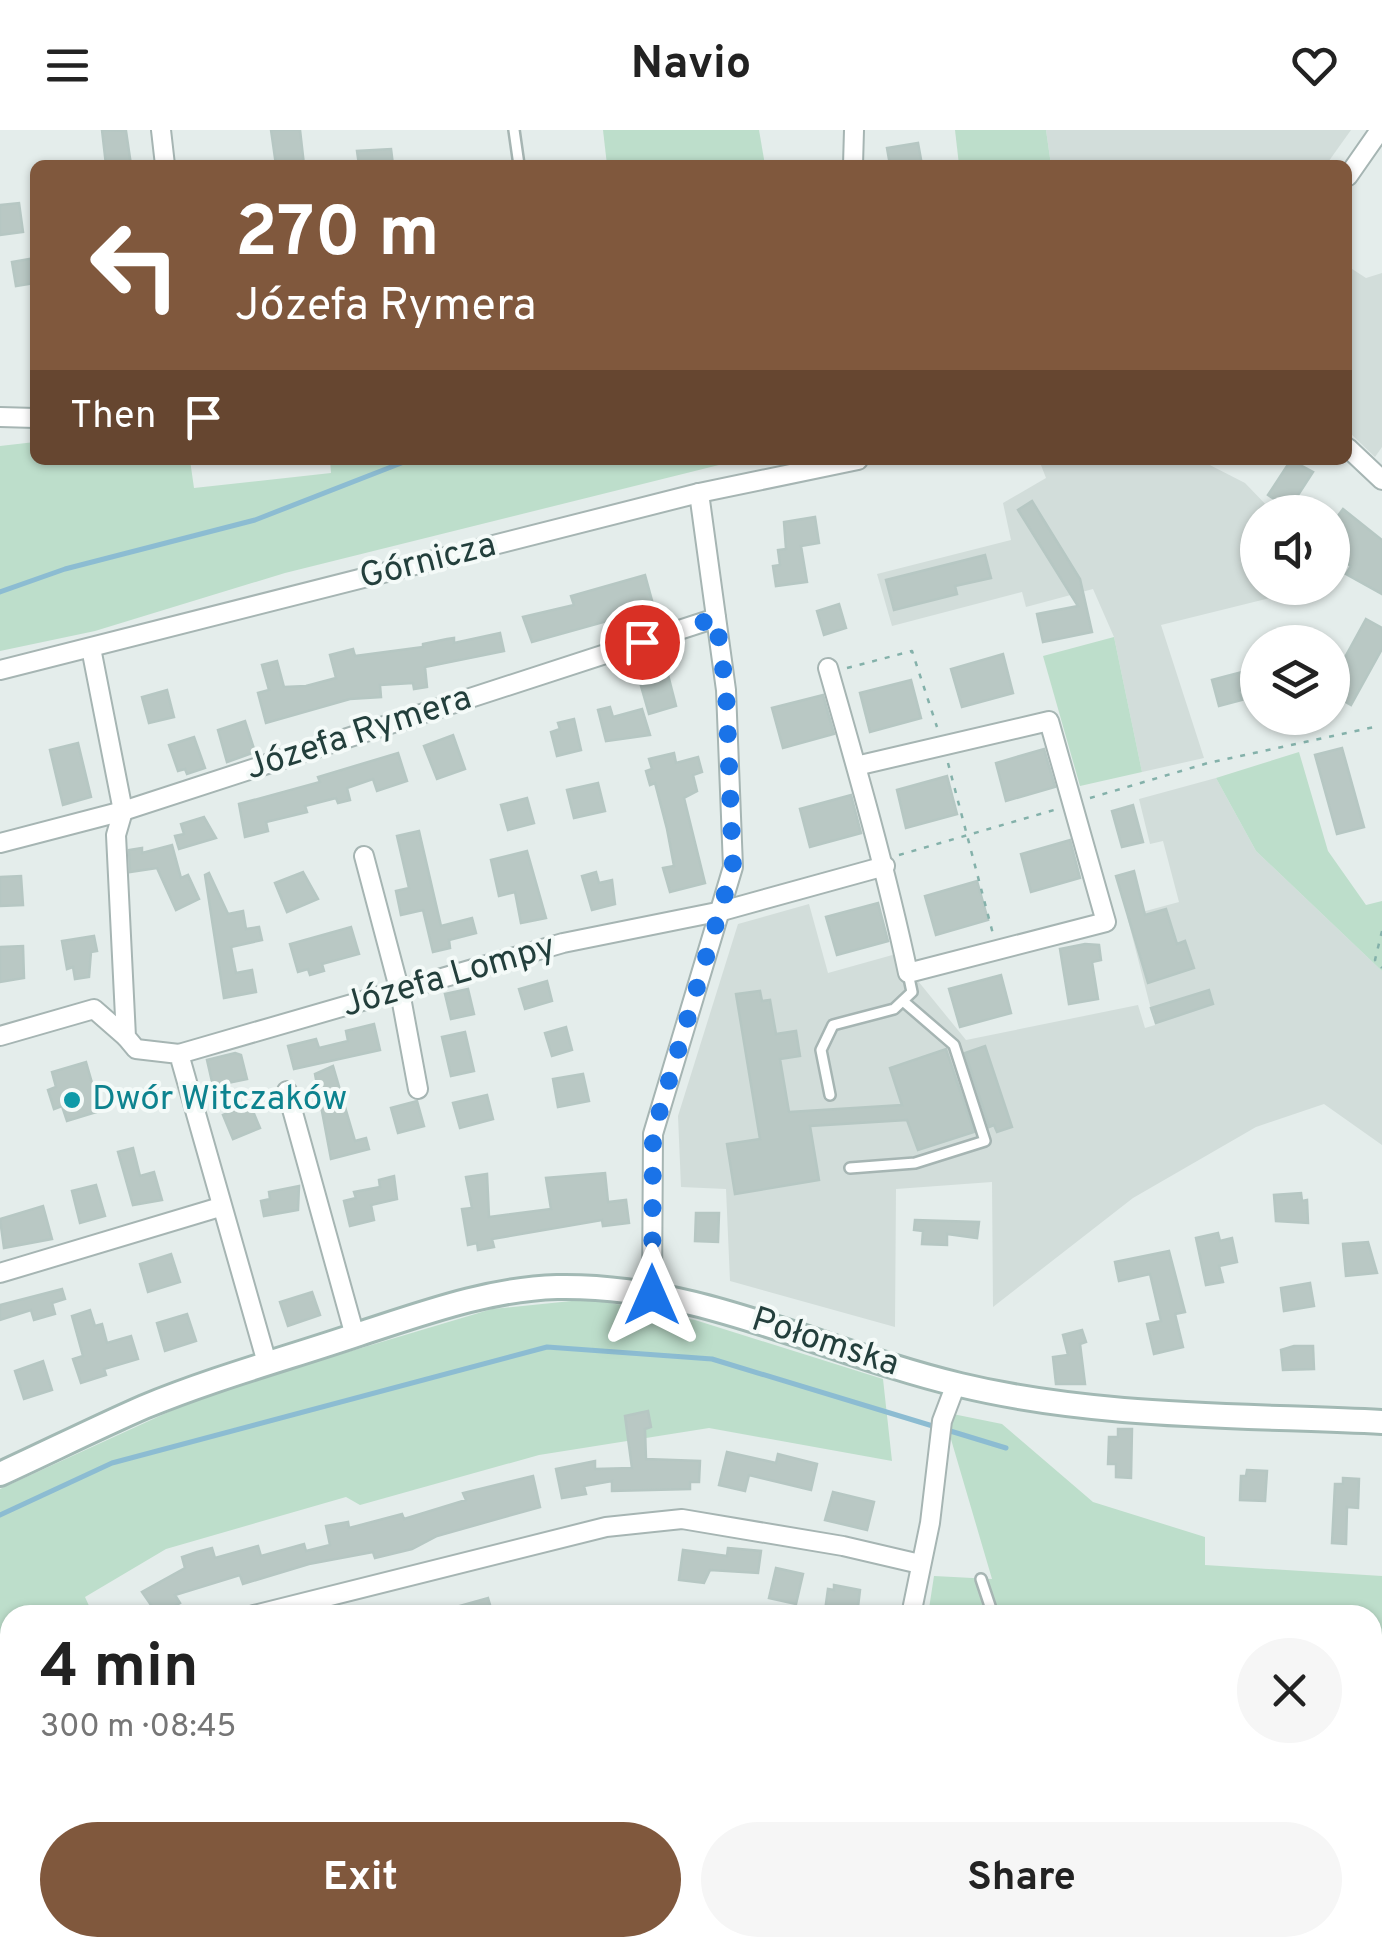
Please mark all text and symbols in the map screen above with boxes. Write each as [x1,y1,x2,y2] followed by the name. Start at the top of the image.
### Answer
[631,37,751,94] text: Navio
[40,38,95,93] icon: menu
[1287,38,1342,93] icon: heart
[235,192,440,281] text: 270 m
[70,200,200,330] icon: left
[235,279,536,336] text: Józefa Rymera
[176,390,231,445] icon: arrive
[70,393,156,442] text: Then
[1240,495,1350,735] map controls
[1240,495,1350,605] button: sound
[355,524,501,600] street label: Górnicza
[600,600,685,685] pin
[615,615,670,670] icon: arrive
[1240,625,1350,735] button: layers
[241,677,477,791] street label: Józefa Rymera
[337,926,561,1028] street label: Józefa Lompy
[92,1078,347,1122] place label: Dwór Witczaków
[61,1089,83,1111] marker: Dwór Witczaków
[600,1243,704,1347] position arrow
[746,1299,904,1387] street label: Połomska
[40,1632,199,1708] text: 4 min
[1237,1638,1342,1743] button: close
[40,1708,236,1748] text: 300 m · 08:45
[40,1822,681,1937] button: Exit
[701,1822,1342,1937] button: Share

